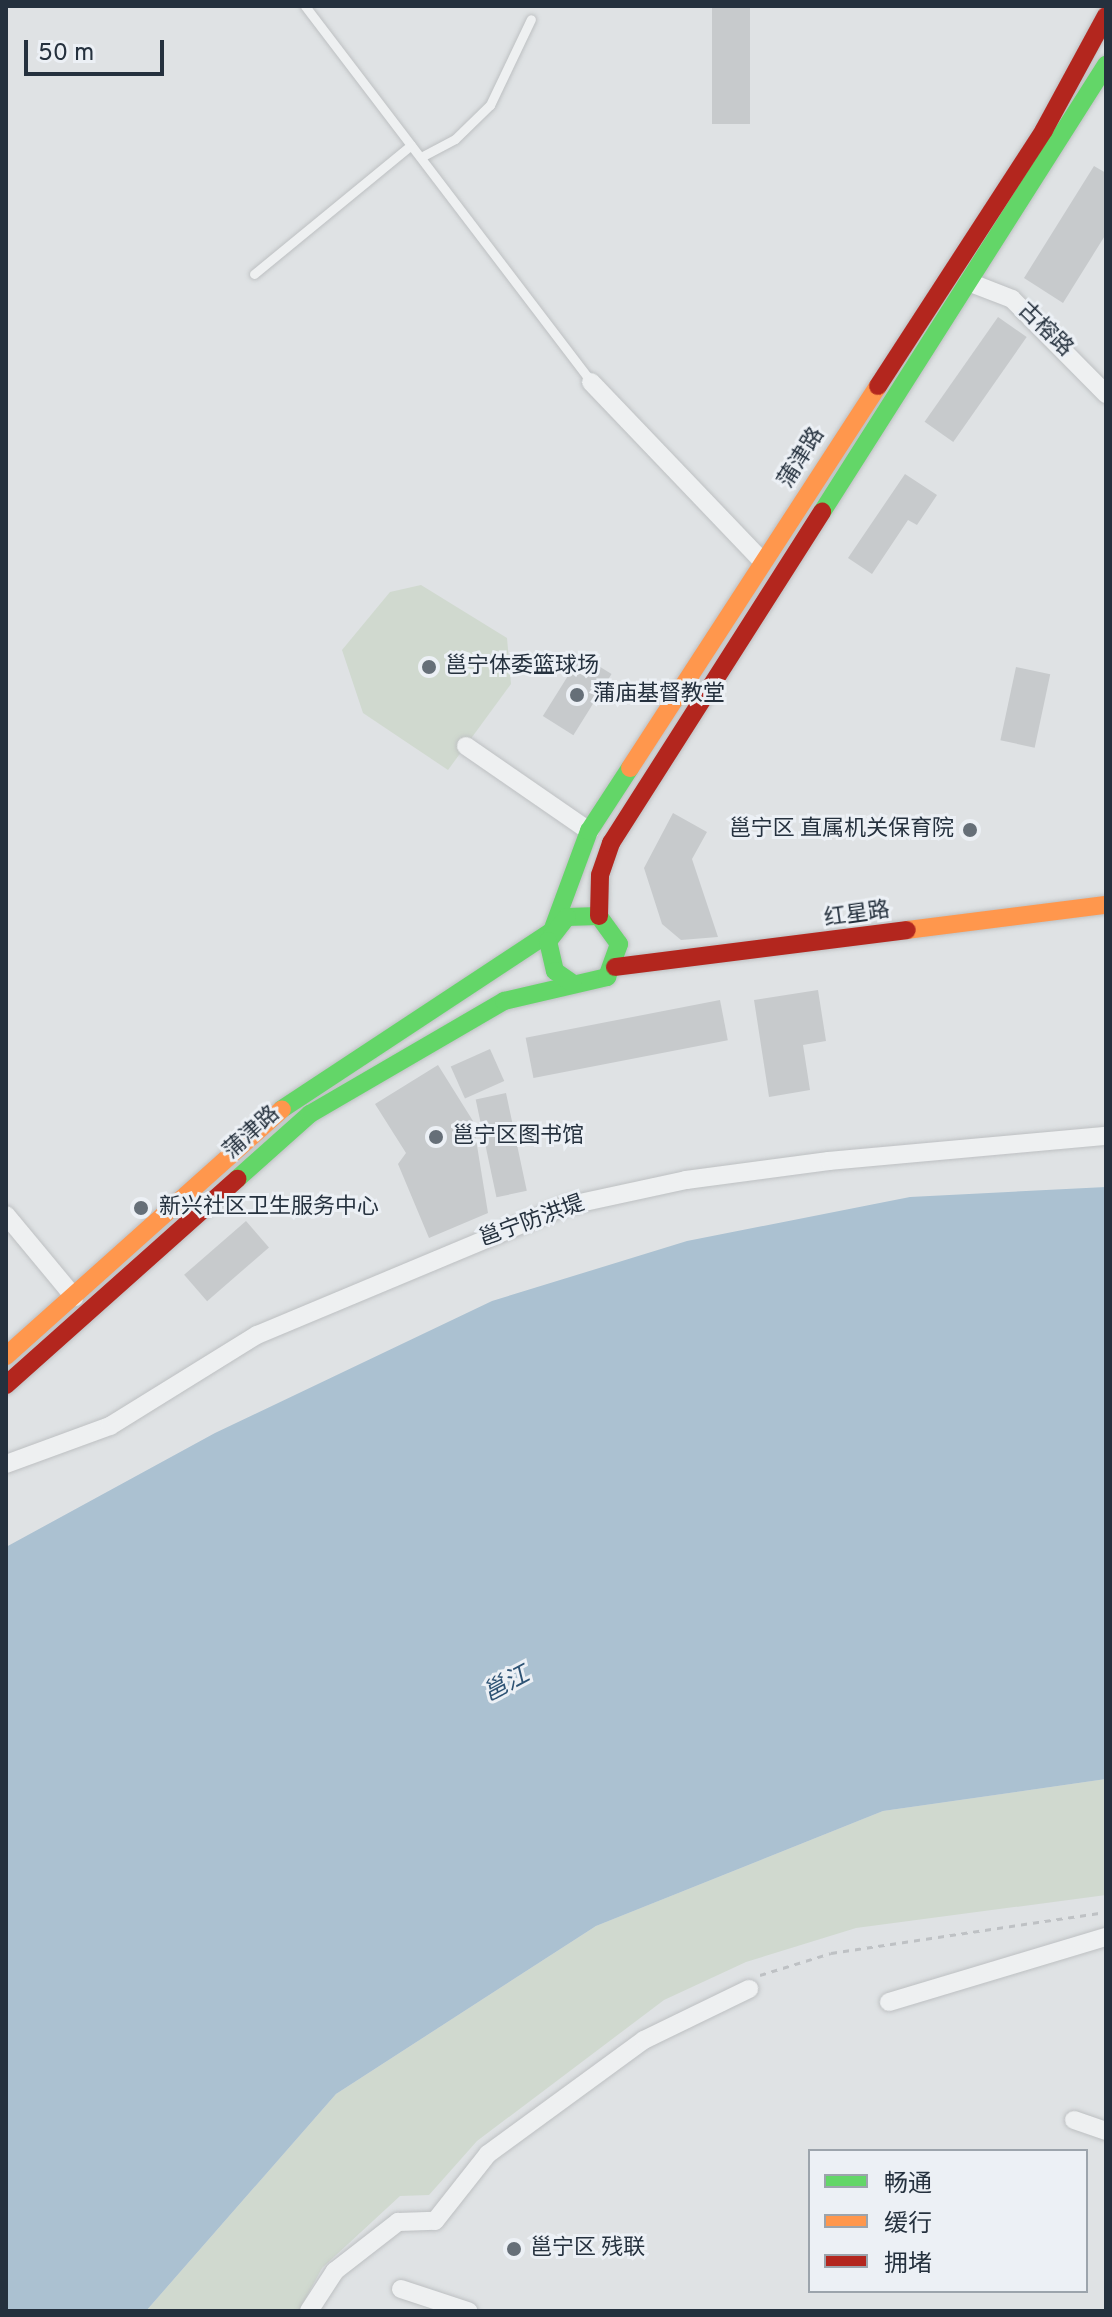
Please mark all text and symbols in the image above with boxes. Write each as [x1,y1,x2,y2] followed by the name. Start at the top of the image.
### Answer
[28,24,168,74] scale bar
[38,39,94,69] text: 50 m
[1012,298,1078,362] street label: 古榕路
[773,423,831,493] street label: 蒲津路
[445,654,599,680] place label: 邕宁体委篮球场
[420,658,438,676] marker: 邕宁体委篮球场
[593,682,725,708] place label: 蒲庙基督教堂
[568,686,586,704] marker: 蒲庙基督教堂
[729,817,954,843] place label: 邕宁区 直属机关保育院
[961,821,979,839] marker: 邕宁区 直属机关保育院
[822,897,892,933] street label: 红星路
[219,1101,285,1165] street label: 蒲津路
[452,1124,584,1150] place label: 邕宁区图书馆
[427,1128,445,1146] marker: 邕宁区图书馆
[476,1191,588,1253] street label: 邕宁防洪堤
[159,1195,379,1221] place label: 新兴社区卫生服务中心
[130,1197,152,1219] marker: 新兴社区卫生服务中心
[479,1662,535,1710] water label: 邕江
[808,2149,1088,2293] legend
[884,2170,932,2200] text: 畅通
[884,2210,932,2240] text: 缓行
[530,2236,645,2262] place label: 邕宁区 残联
[505,2240,523,2258] marker: 邕宁区 残联
[884,2250,932,2280] text: 拥堵

